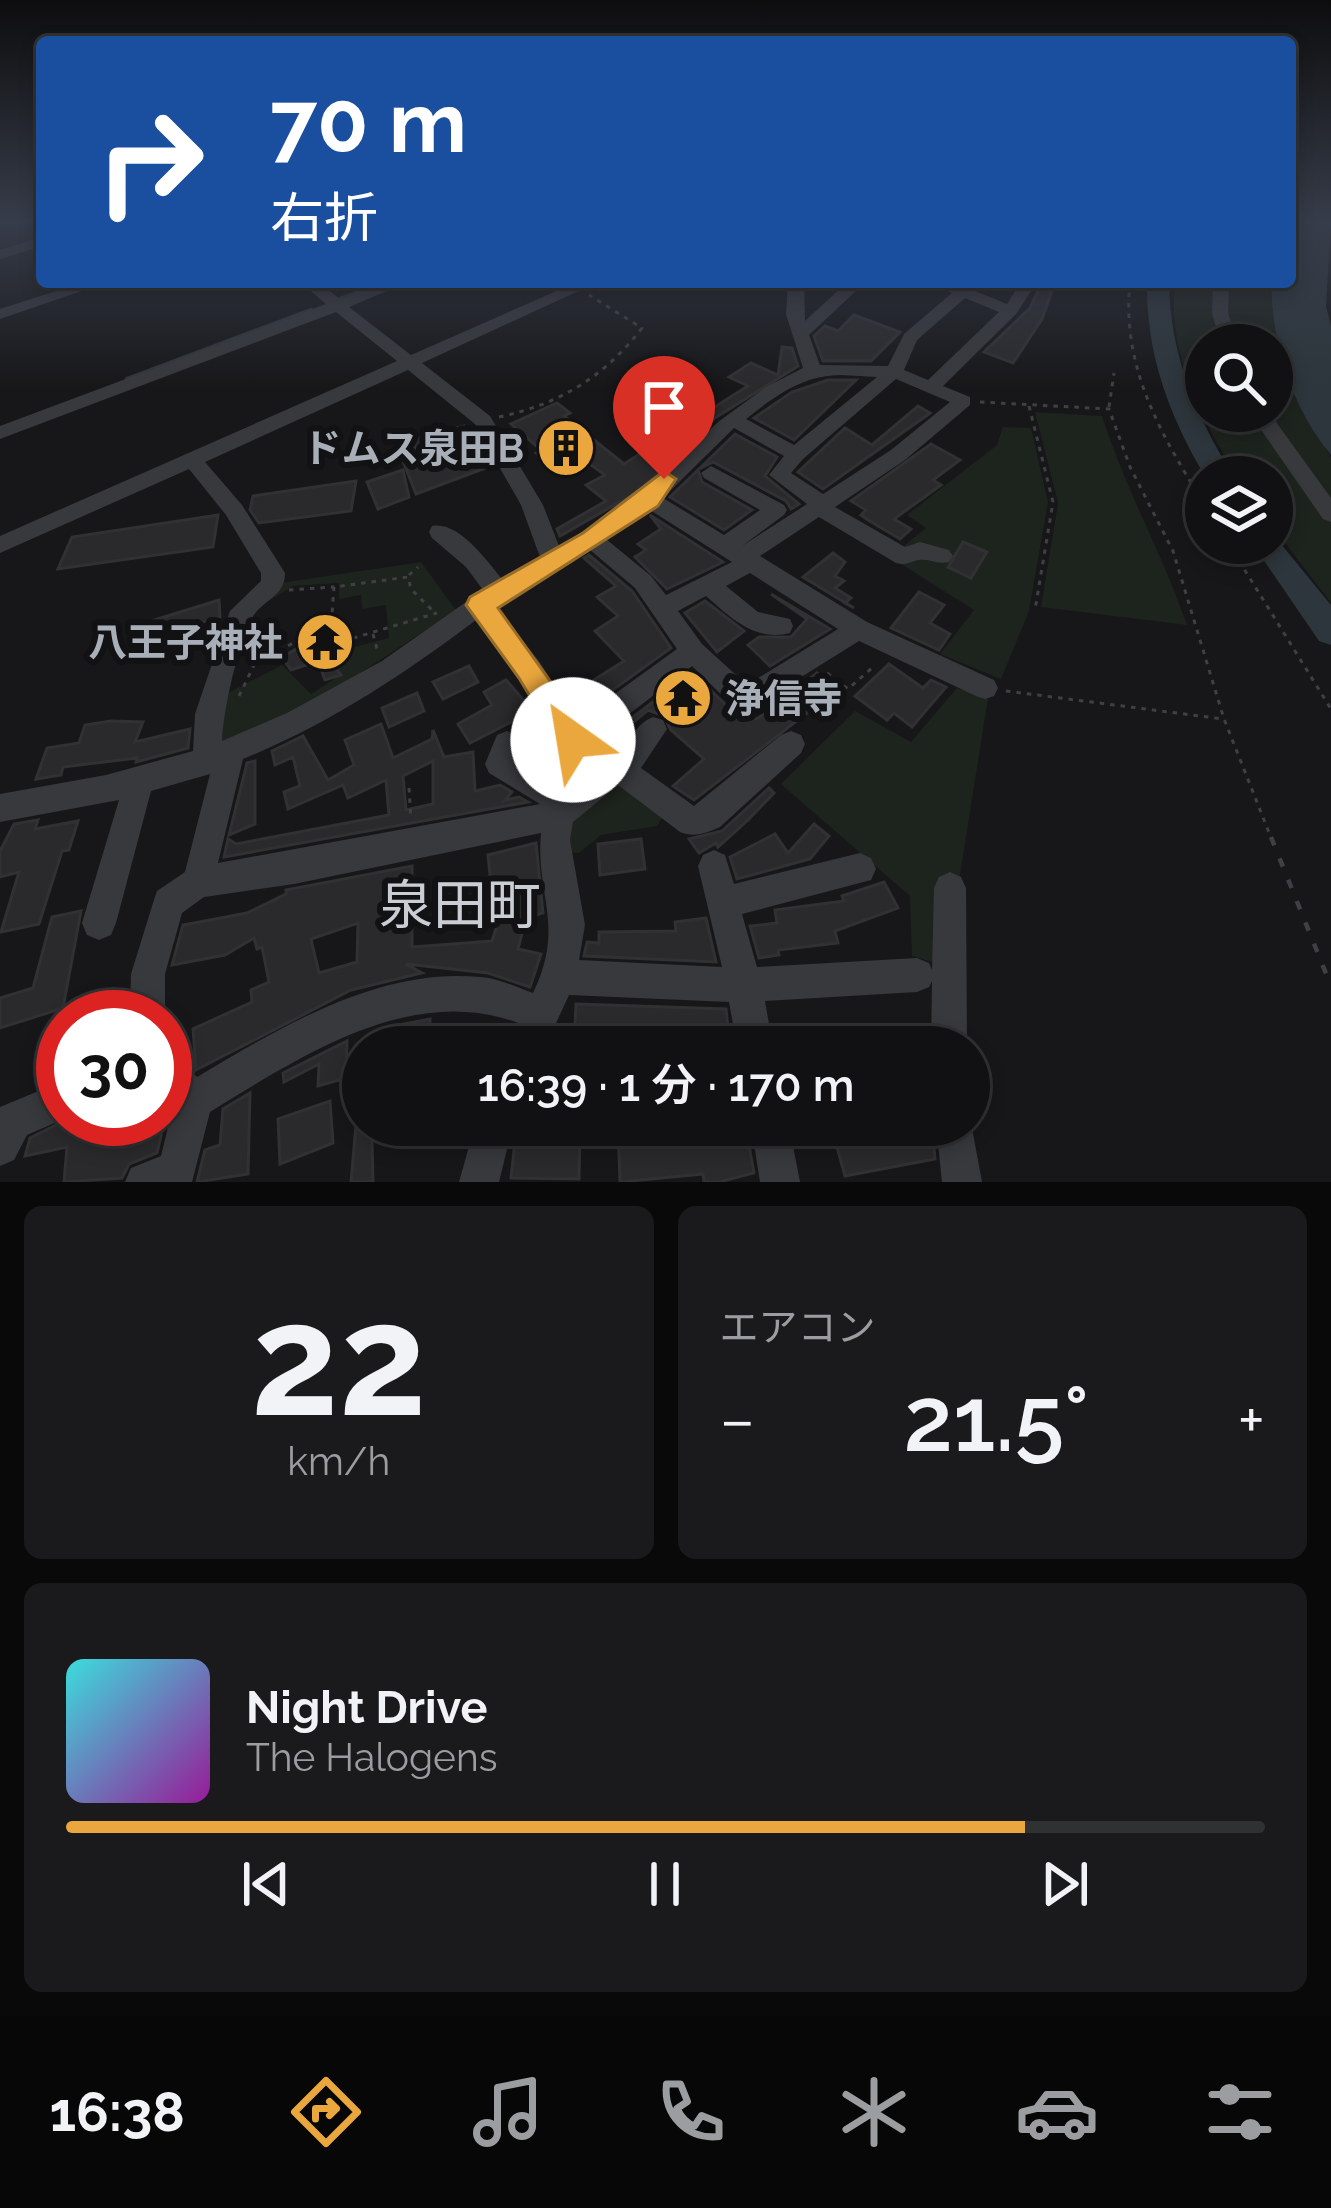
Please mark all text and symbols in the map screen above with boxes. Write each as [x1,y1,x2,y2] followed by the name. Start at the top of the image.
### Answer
[270,73,467,172] text: 70 m
[72,84,228,240] icon: right
[270,186,378,250] text: 右折
[1185,324,1293,564] map controls
[1185,324,1293,432] button: search
[613,356,715,479] pin
[631,374,697,440] icon: arrive
[535,417,597,479] building icon: ドムス泉田B
[302,425,524,471] place label: ドムス泉田B
[1185,456,1293,564] button: layers
[294,611,356,673] temple icon: 八王子神社
[88,619,283,665] place label: 八王子神社
[652,667,714,729] temple icon: 浄信寺
[725,675,842,721] place label: 浄信寺
[510,677,636,803] position arrow
[379,873,541,937] district label: 泉田町
[36,990,192,1146] speed limit sign: 30
[477,1059,855,1112] text: 16:39 · 1 分 · 170 m
[251,1268,427,1452] text: 22
[720,1304,876,1350] text: エアコン
[904,1366,1089,1472] text: 21.5°
[720,1381,755,1458] text: −
[1238,1381,1265,1458] text: +
[287,1438,390,1484] text: km/h
[246,1681,487,1734] text: Night Drive
[246,1734,498,1780] text: The Halogens
[233,1851,299,1917] icon: previous
[632,1851,698,1917] icon: pause
[1032,1851,1098,1917] icon: next
[284,2070,368,2154] icon: directions
[466,2070,550,2154] icon: music
[649,2070,733,2154] icon: phone
[832,2070,916,2154] icon: climate
[1015,2070,1099,2154] icon: car
[1198,2070,1282,2154] icon: filters
[49,2080,185,2144] text: 16:38

